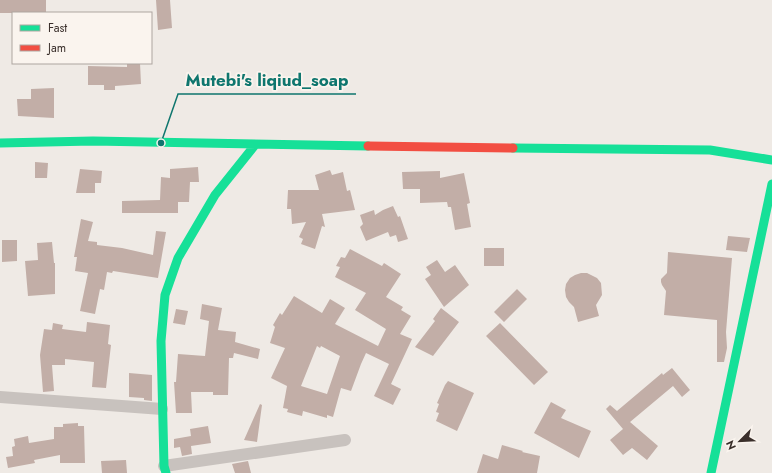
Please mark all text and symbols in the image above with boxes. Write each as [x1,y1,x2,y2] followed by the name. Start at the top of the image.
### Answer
[12,12,152,64] legend
[48,19,67,37] text: Fast
[46,39,66,57] text: Jam
[178,65,356,94] callout: Mutebi's liqiud_soap
[186,68,348,92] text: Mutebi's liqiud_soap
[720,421,760,461] north arrow
[722,438,740,452] text: N

